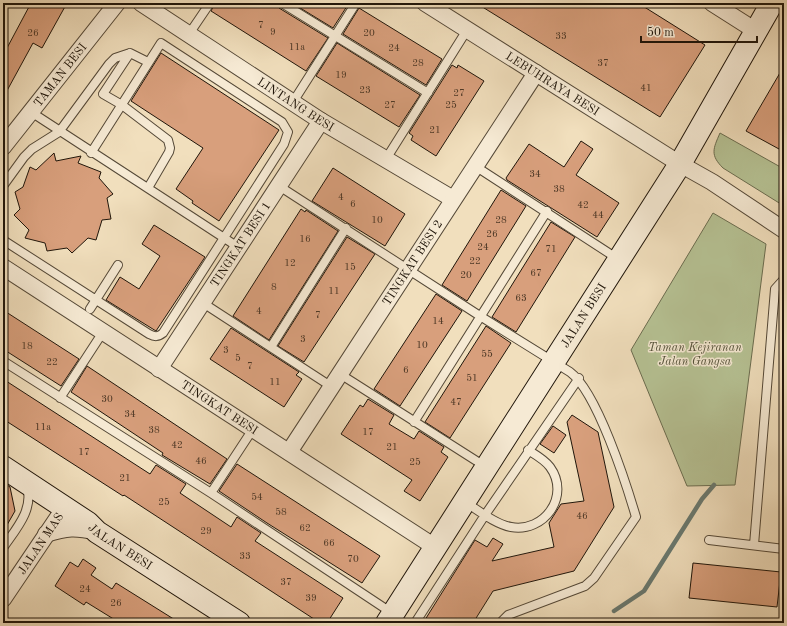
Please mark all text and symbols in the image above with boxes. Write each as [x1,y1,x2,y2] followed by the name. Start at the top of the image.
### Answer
[641,18,757,44] scale bar
[258,20,264,30] house number: 7
[647,26,674,39] text: 50 m
[270,27,276,37] house number: 9
[27,28,39,38] house number: 26
[363,28,375,38] house number: 20
[555,31,567,41] house number: 33
[32,41,90,110] street label: TAMAN BESI
[289,42,305,52] house number: 11a
[388,43,400,53] house number: 24
[503,50,601,119] street label: LEBUHRAYA BESI
[412,58,424,68] house number: 28
[597,58,609,68] house number: 37
[335,70,347,80] house number: 19
[255,76,336,134] street label: LINTANG BESI
[640,83,652,93] house number: 41
[359,85,371,95] house number: 23
[453,88,465,98] house number: 27
[384,100,396,110] house number: 27
[445,100,457,110] house number: 25
[429,125,441,135] house number: 21
[529,169,541,179] house number: 34
[553,184,565,194] house number: 38
[338,192,344,202] house number: 4
[350,199,356,209] house number: 6
[209,200,274,290] street label: TINGKAT BESI 1
[577,200,589,210] house number: 42
[592,210,604,220] house number: 44
[371,215,383,225] house number: 10
[495,215,507,225] house number: 28
[381,218,445,308] street label: TINGKAT BESI 2
[486,229,498,239] house number: 26
[299,234,311,244] house number: 16
[477,242,489,252] house number: 24
[545,244,557,254] house number: 71
[469,256,481,266] house number: 22
[284,258,296,268] house number: 12
[344,262,356,272] house number: 15
[530,268,542,278] house number: 67
[460,270,472,280] house number: 20
[559,281,609,350] street label: JALAN BESI
[271,282,277,292] house number: 8
[328,286,340,296] house number: 11
[515,293,527,303] house number: 63
[256,306,262,316] house number: 4
[315,310,321,320] house number: 7
[432,316,444,326] house number: 14
[300,334,306,344] house number: 3
[416,340,428,350] house number: 10
[21,341,33,351] house number: 18
[648,342,742,368] park label: Taman Kejiranan Jalan Gangsa
[223,345,229,355] house number: 3
[481,349,493,359] house number: 55
[235,353,241,363] house number: 5
[46,357,58,367] house number: 22
[247,361,253,371] house number: 7
[403,365,409,375] house number: 6
[466,373,478,383] house number: 51
[269,377,281,387] house number: 11
[178,379,260,438] street label: TINGKAT BESI
[101,394,113,404] house number: 30
[450,397,462,407] house number: 47
[124,409,136,419] house number: 34
[35,422,51,432] house number: 11a
[148,425,160,435] house number: 38
[362,427,374,437] house number: 17
[171,440,183,450] house number: 42
[386,442,398,452] house number: 21
[78,447,90,457] house number: 17
[195,456,207,466] house number: 46
[409,457,421,467] house number: 25
[119,473,131,483] house number: 21
[251,492,263,502] house number: 54
[158,497,170,507] house number: 25
[275,507,287,517] house number: 58
[16,511,66,577] street label: JALAN MAS
[576,511,588,521] house number: 46
[86,522,154,573] street label: JALAN BESI
[299,523,311,533] house number: 62
[200,526,212,536] house number: 29
[323,538,335,548] house number: 66
[239,551,251,561] house number: 33
[347,554,359,564] house number: 70
[280,577,292,587] house number: 37
[79,584,91,594] house number: 24
[305,593,317,603] house number: 39
[110,598,122,608] house number: 26

